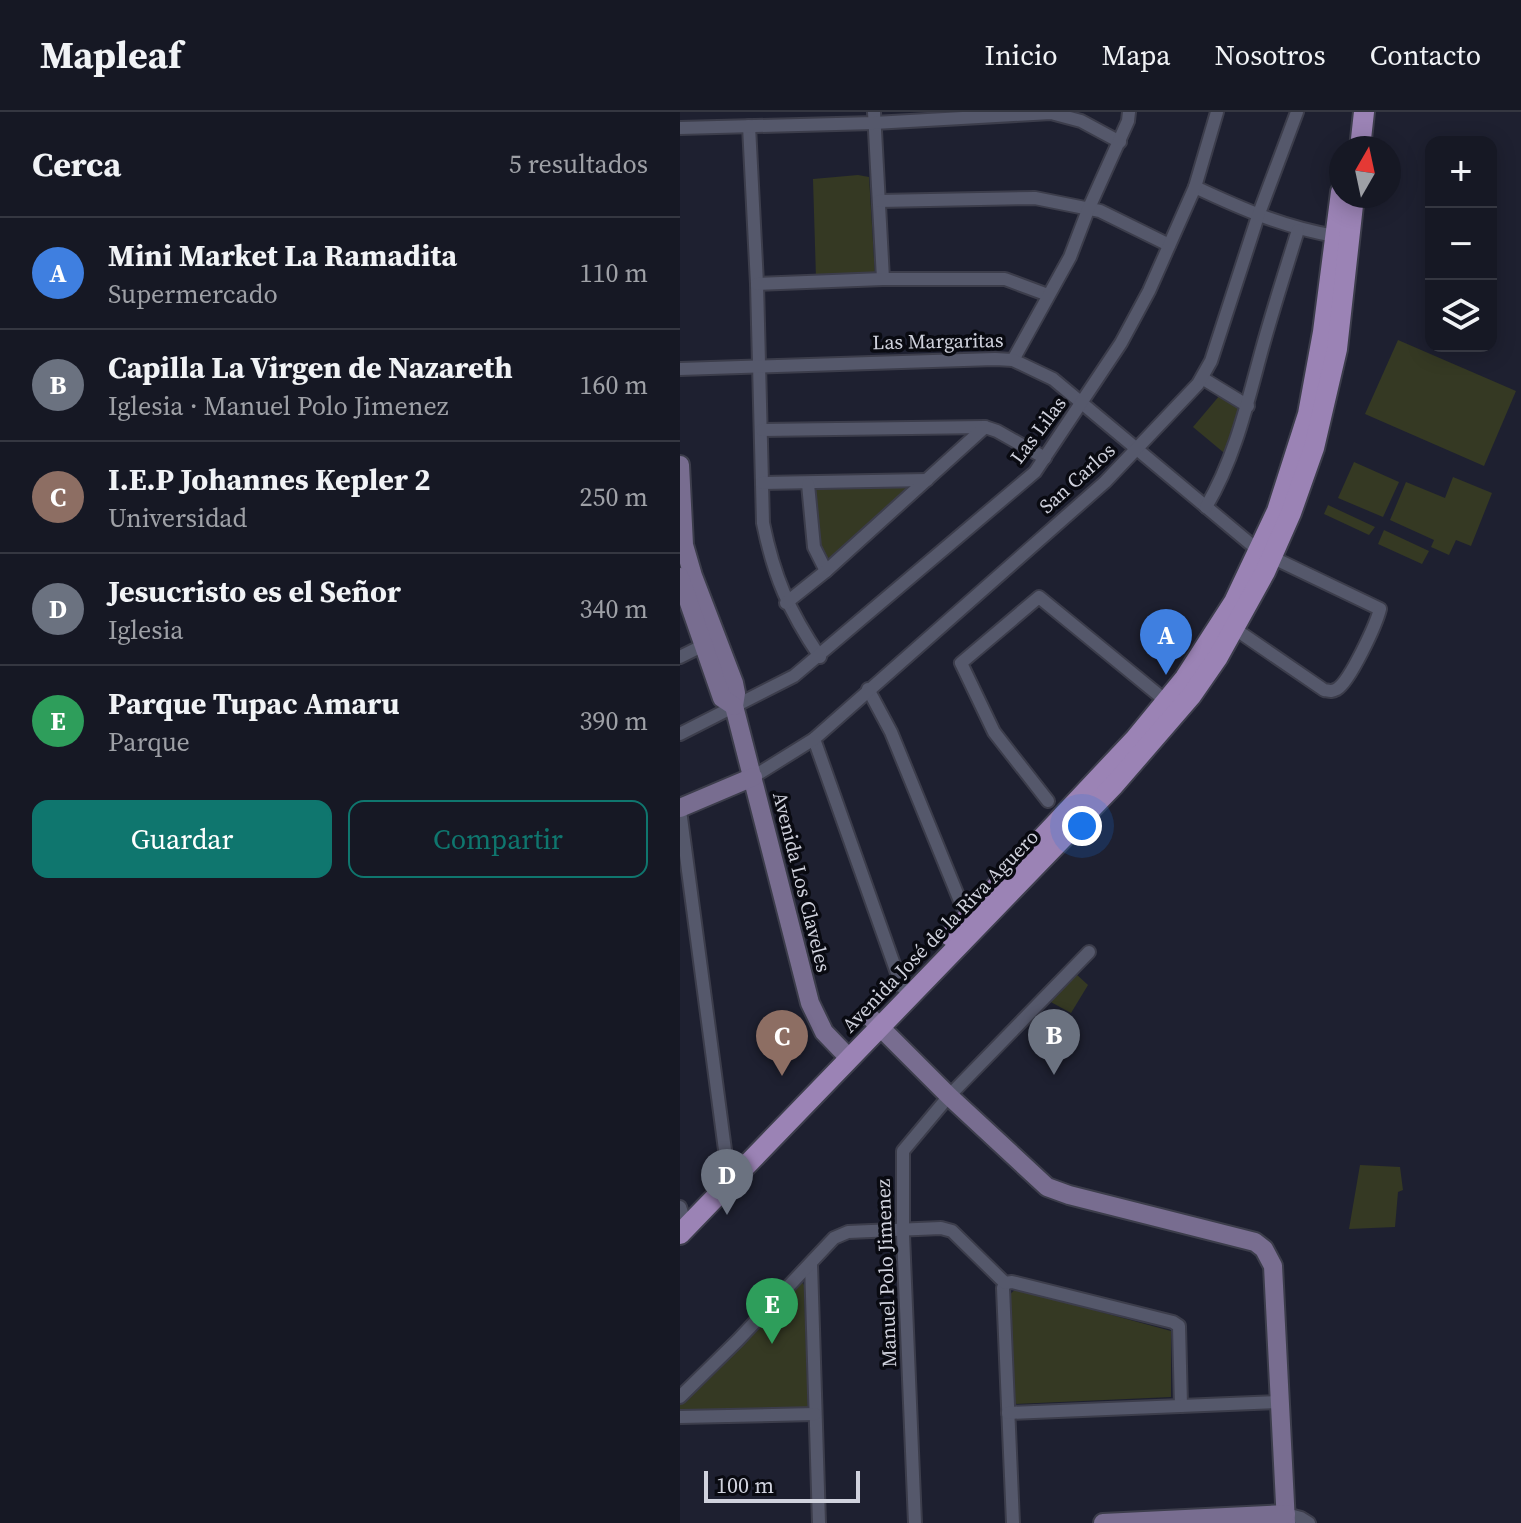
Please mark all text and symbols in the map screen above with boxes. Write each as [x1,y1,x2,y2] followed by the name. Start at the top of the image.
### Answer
[40,29,182,81] text: Mapleaf
[985,36,1058,74] text: Inicio
[1102,36,1171,74] text: Mapa
[1215,36,1326,74] text: Nosotros
[1370,36,1481,74] text: Contacto
[1329,136,1401,208] north arrow
[1425,136,1497,352] map controls
[1425,136,1497,208] button: +
[32,141,121,187] text: Cerca
[509,146,648,182] text: 5 resultados
[1425,208,1497,280] button: −
[108,235,457,276] text: Mini Market La Ramadita
[49,255,67,291] text: A
[580,255,648,291] text: 110 m
[108,276,278,312] text: Supermercado
[1425,280,1497,352] button: layers
[872,326,1004,356] street label: Las Margaritas
[108,347,513,388] text: Capilla La Virgen de Nazareth
[50,367,66,403] text: B
[580,367,648,403] text: 160 m
[108,388,449,424] text: Iglesia · Manuel Polo Jimenez
[1003,390,1073,470] street label: Las Lilas
[1033,436,1121,520] street label: San Carlos
[108,459,431,500] text: I.E.P Johannes Kepler 2
[50,479,66,515] text: C
[580,479,648,515] text: 250 m
[108,500,247,536] text: Universidad
[108,571,401,612] text: Jesucristo es el Señor
[49,591,67,627] text: D
[580,591,648,627] text: 340 m
[1140,609,1192,675] pin: A
[108,612,184,648] text: Iglesia
[108,683,399,724] text: Parque Tupac Amaru
[50,703,66,739] text: E
[580,703,648,739] text: 390 m
[108,724,190,760] text: Parque
[766,789,838,975] street label: Avenida Los Claveles
[32,800,332,878] button: Guardar
[348,800,648,878] button: Compartir
[1062,806,1102,846] your location
[835,823,1045,1039] street label: Avenida José de la Riva Aguero
[1028,1009,1080,1075] pin: B
[756,1010,808,1076] pin: C
[701,1149,753,1215] pin: D
[869,1178,903,1368] street label: Manuel Polo Jimenez
[746,1278,798,1344] pin: E
[704,1467,860,1503] scale bar
[716,1470,774,1500] text: 100 m

